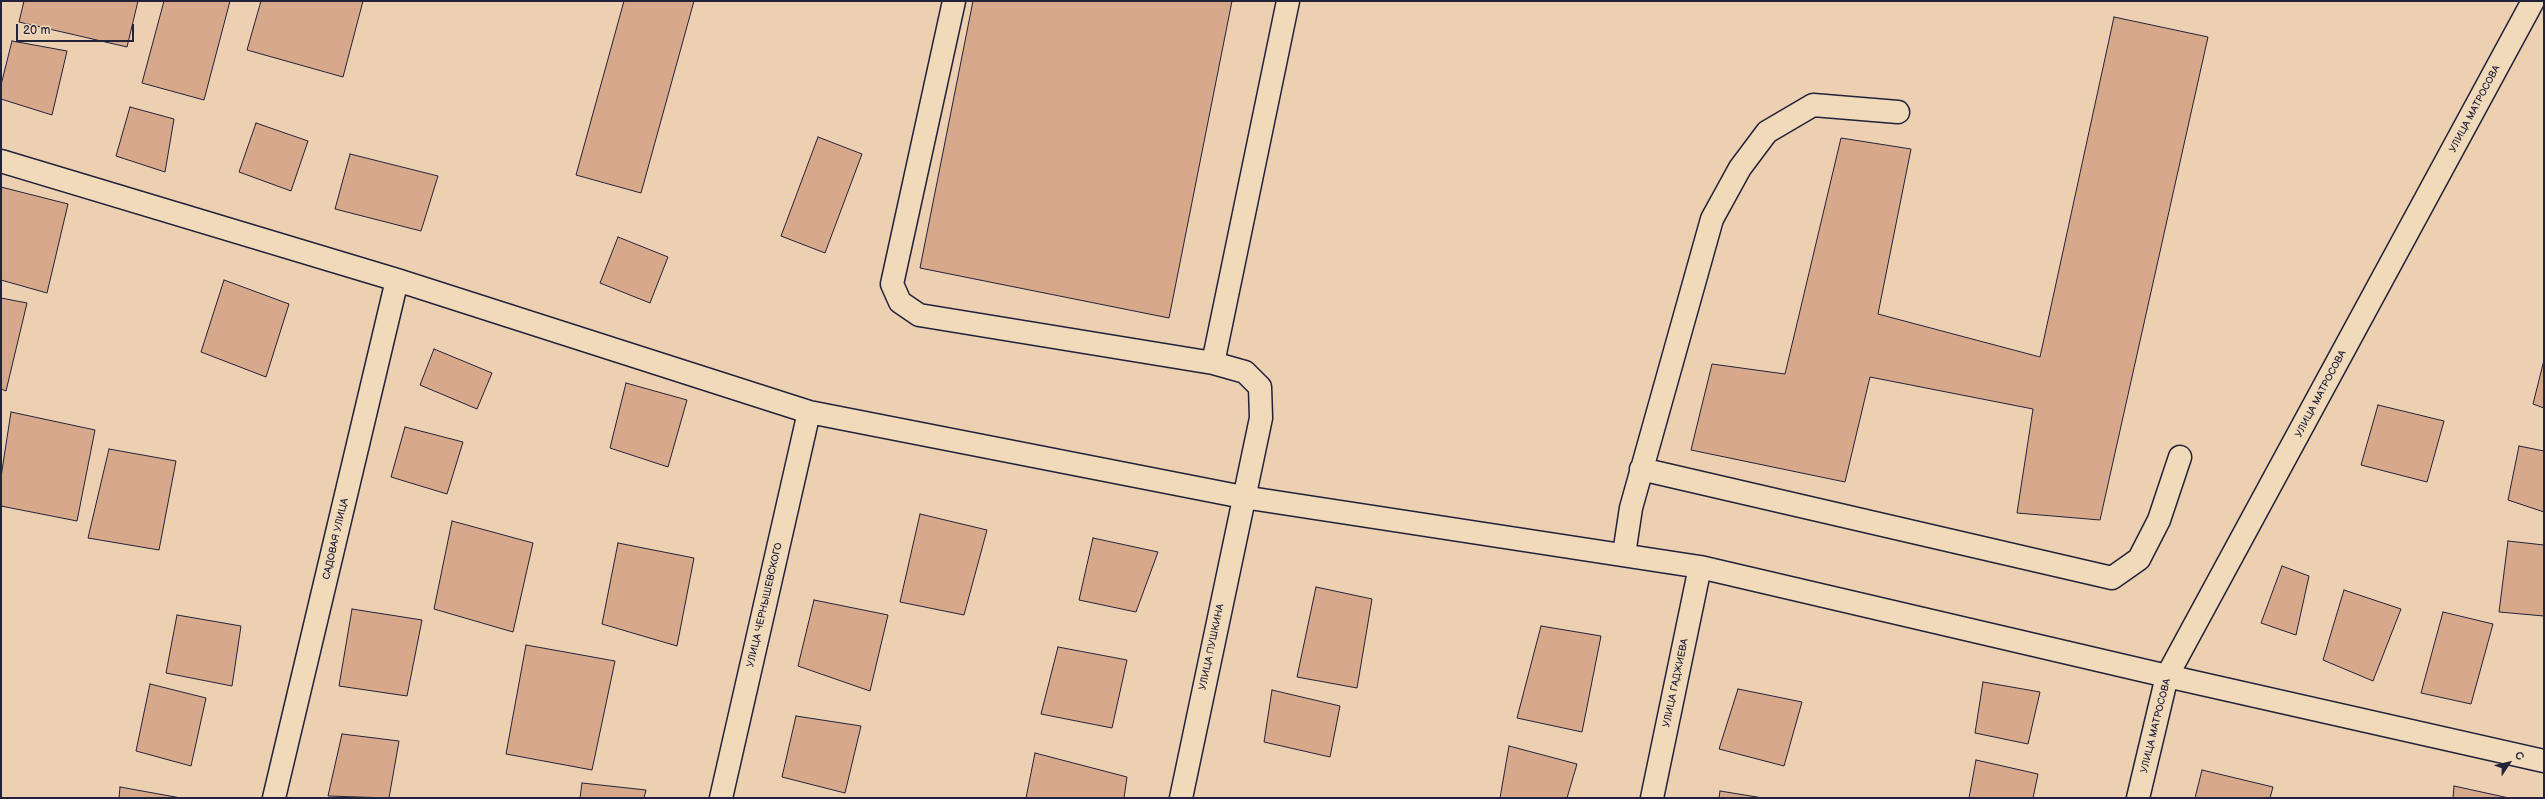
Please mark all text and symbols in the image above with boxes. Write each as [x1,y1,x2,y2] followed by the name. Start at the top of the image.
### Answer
[18,16,136,42] scale bar
[23,23,50,38] text: 20 m
[2447,63,2503,155] street label: УЛИЦА МАТРОСОВА
[2293,348,2349,440] street label: УЛИЦА МАТРОСОВА
[321,497,351,581] street label: САДОВАЯ УЛИЦА
[745,542,785,668] street label: УЛИЦА ЧЕРНЫШЕВСКОГО
[1197,603,1227,691] street label: УЛИЦА ПУШКИНА
[1661,638,1691,728] street label: УЛИЦА ГАДЖИЕВА
[2138,678,2174,774] street label: УЛИЦА МАТРОСОВА
[2489,743,2529,783] north arrow
[2512,749,2527,763] text: С

